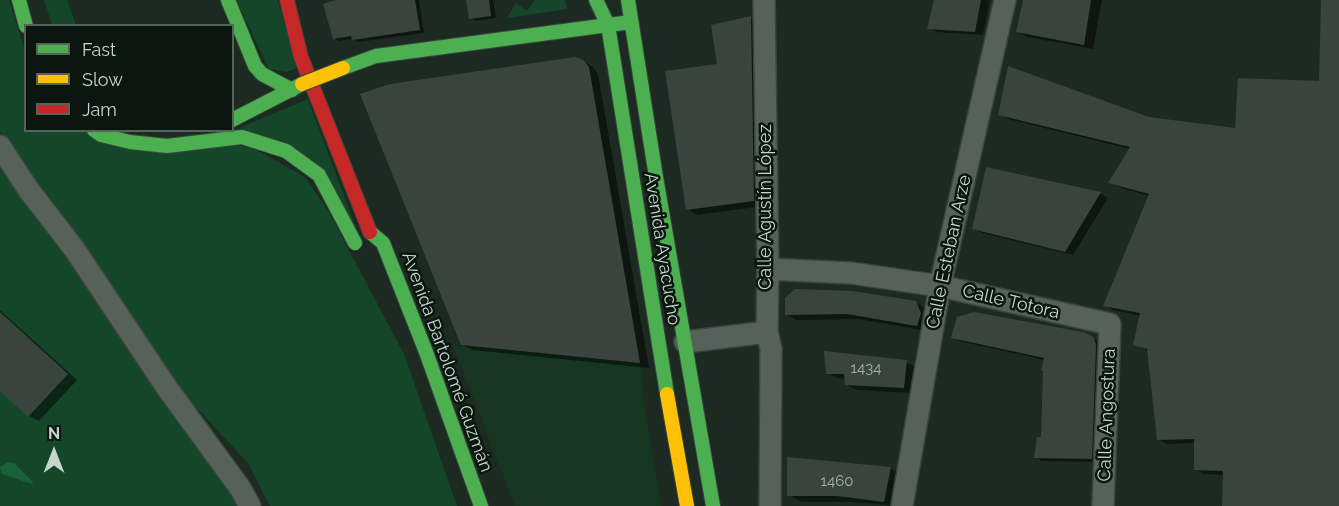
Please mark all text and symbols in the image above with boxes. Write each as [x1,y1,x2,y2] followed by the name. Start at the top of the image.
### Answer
[24,24,234,132] legend
[82,39,116,60] text: Fast
[82,69,123,90] text: Slow
[82,99,117,120] text: Jam
[755,124,777,290] street label: Calle Agustín López
[639,171,685,327] street label: Avenida Ayacucho
[922,173,976,331] street label: Calle Esteban Arze
[397,249,497,475] street label: Avenida Bartolomé Guzmán
[960,280,1062,324] street label: Calle Totora
[1094,348,1120,482] street label: Calle Angostura
[851,359,881,377] house number: 1434
[24,422,84,482] north arrow
[48,424,60,443] text: N
[821,472,853,490] house number: 1460

